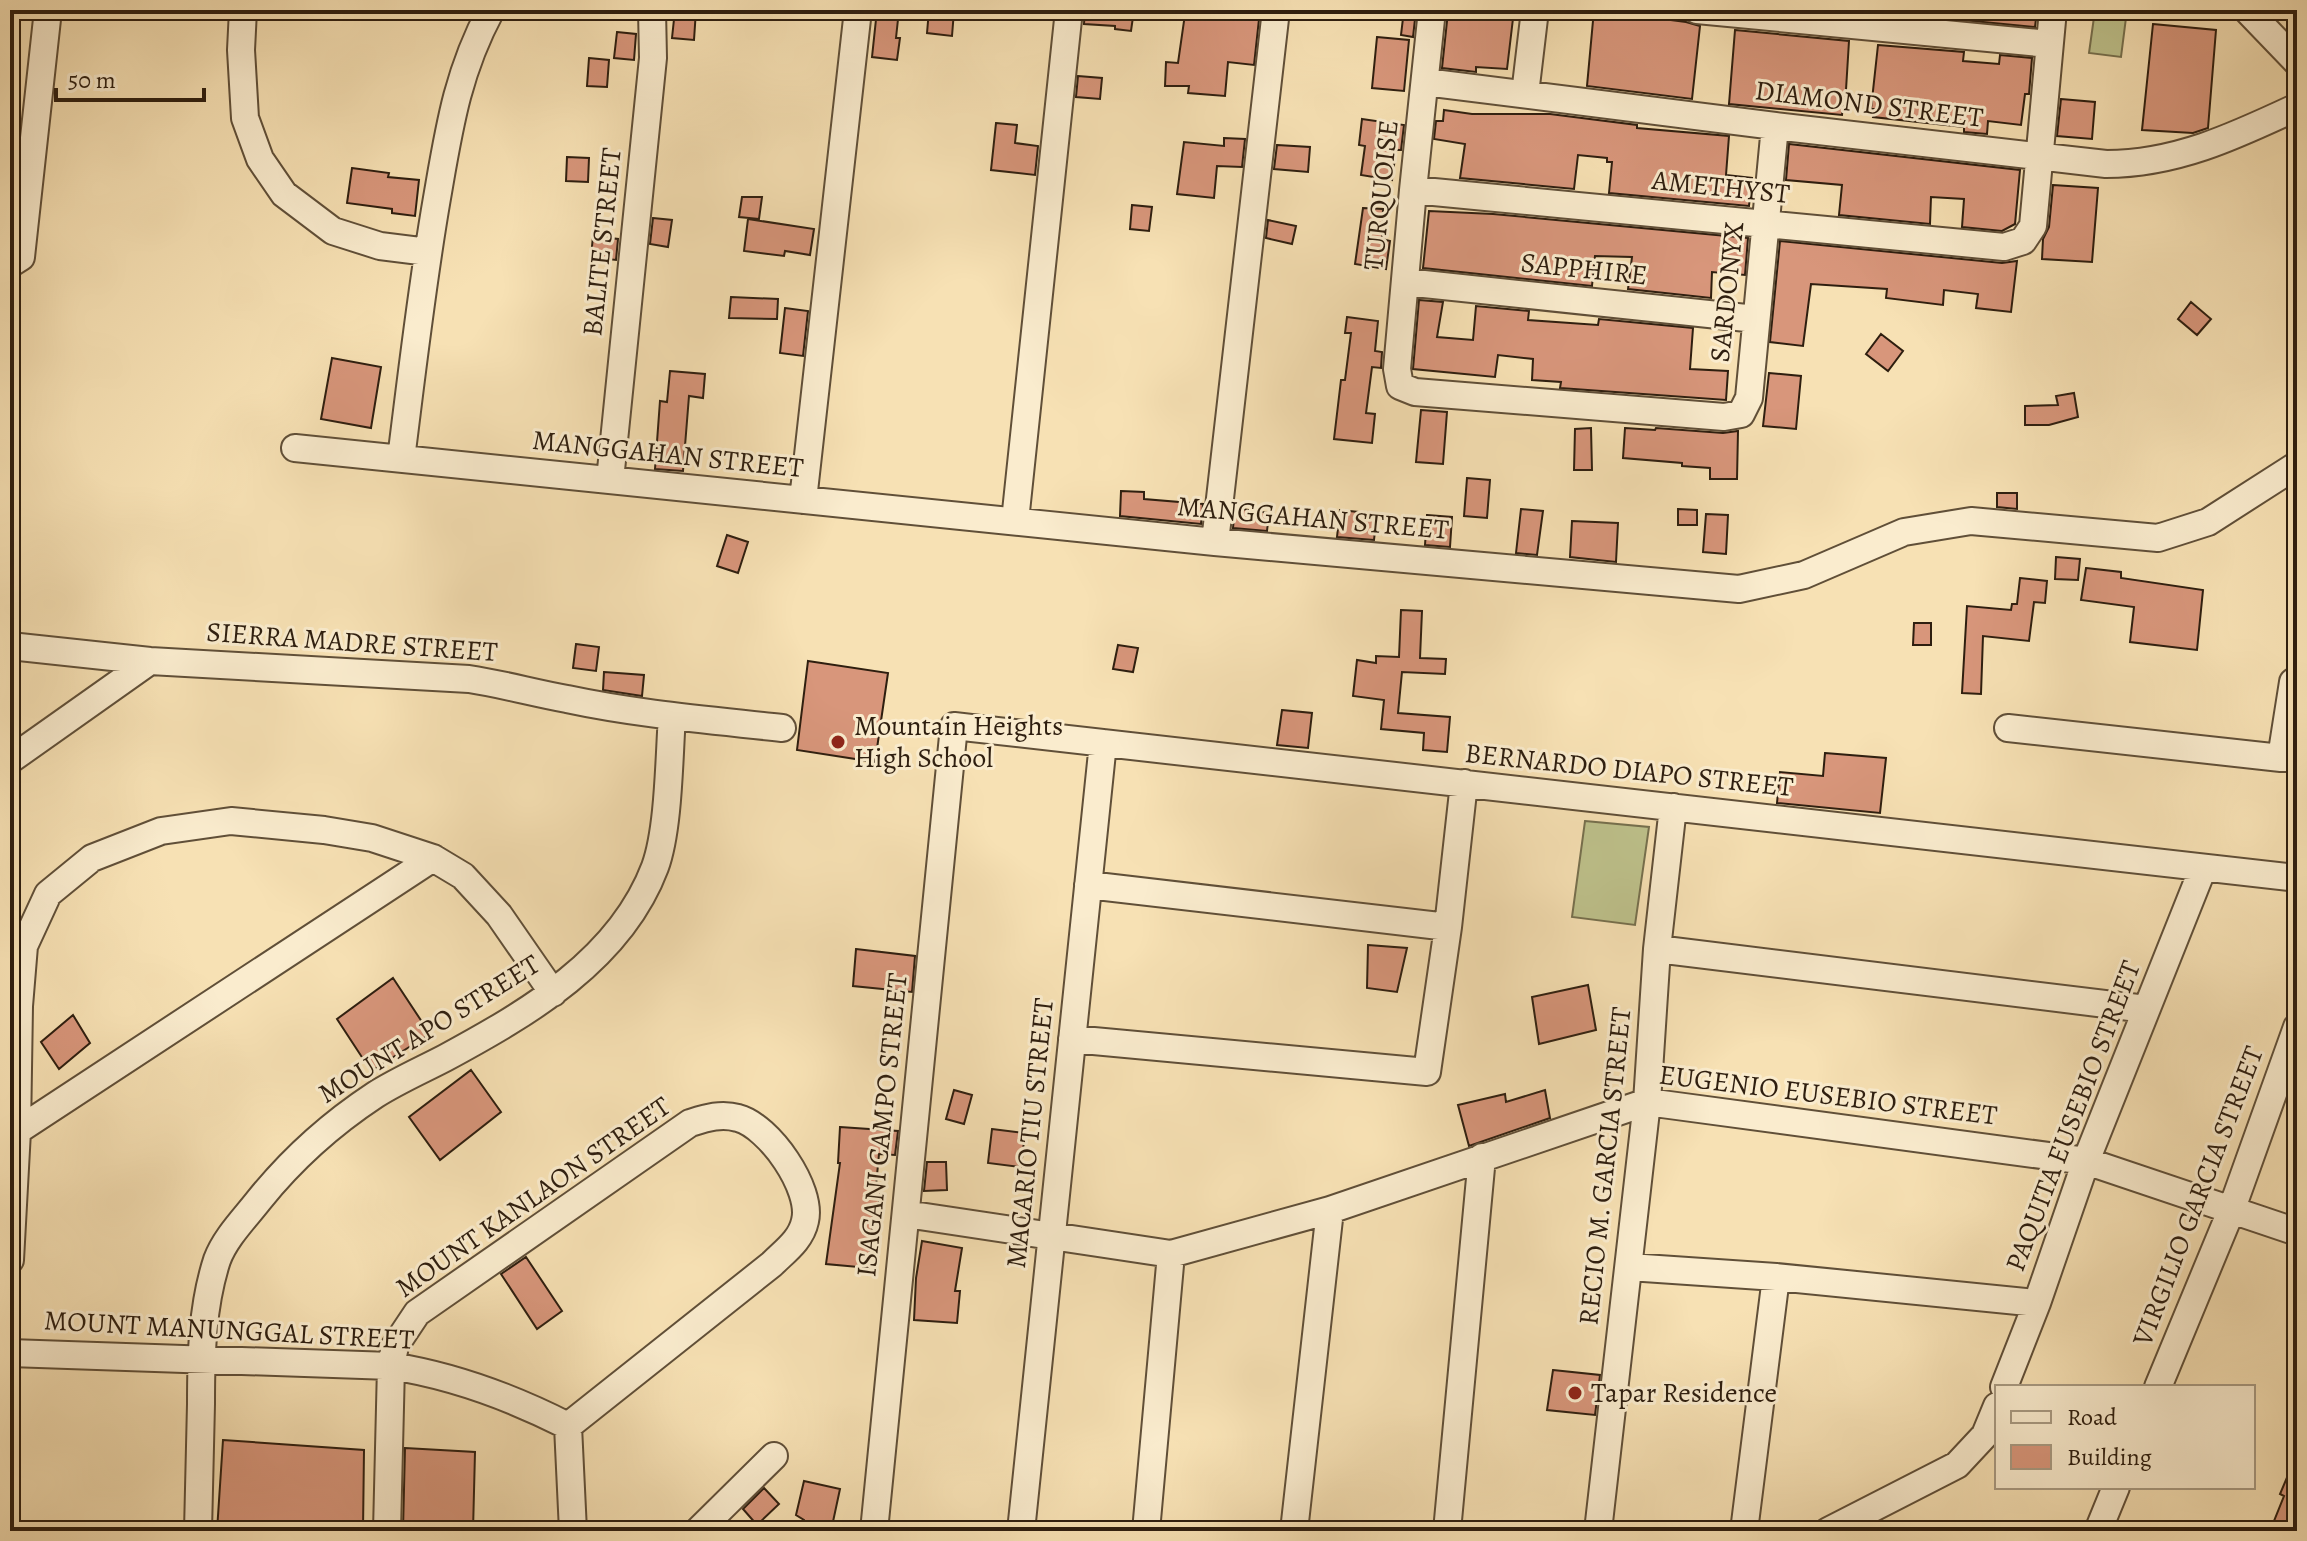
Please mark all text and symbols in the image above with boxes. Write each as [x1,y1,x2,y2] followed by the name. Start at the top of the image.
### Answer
[56,52,204,102] scale bar
[68,64,116,96] text: 50 m
[1753,71,1985,137] street label: DIAMOND STREET
[1354,118,1408,272] street label: TURQUOISE
[573,146,631,338] street label: BALITE STREET
[1649,161,1792,213] street label: AMETHYST
[1701,219,1753,364] street label: SARDONYX
[1519,243,1649,295] street label: SAPPHIRE
[531,421,805,487] street label: MANGGAHAN STREET
[1176,487,1450,549] street label: MANGGAHAN STREET
[205,613,499,671] street label: SIERRA MADRE STREET
[854,707,1063,777] place label: Mountain Heights High School
[829,733,847,751] marker: Mountain Heights High School
[1463,734,1795,806] street label: BERNARDO DIAPO STREET
[311,945,547,1113] street label: MOUNT APO STREET
[1996,955,2150,1277] street label: PAQUITA EUSEBIO STREET
[847,971,917,1279] street label: ISAGANI CAMPO STREET
[997,996,1063,1270] street label: MACARIO TIU STREET
[1569,1005,1641,1327] street label: RECIO M. GARCIA STREET
[2123,1041,2273,1352] street label: VIRGILIO GARCIA STREET
[1657,1055,1999,1135] street label: EUGENIO EUSEBIO STREET
[388,1087,678,1307] street label: MOUNT KANLAON STREET
[43,1301,415,1359] street label: MOUNT MANUNGGAL STREET
[1591,1374,1777,1412] place label: Tapar Residence
[1566,1384,1584,1402] marker: Tapar Residence
[1995,1385,2255,1489] legend
[2067,1401,2117,1433] text: Road
[2067,1441,2152,1473] text: Building

